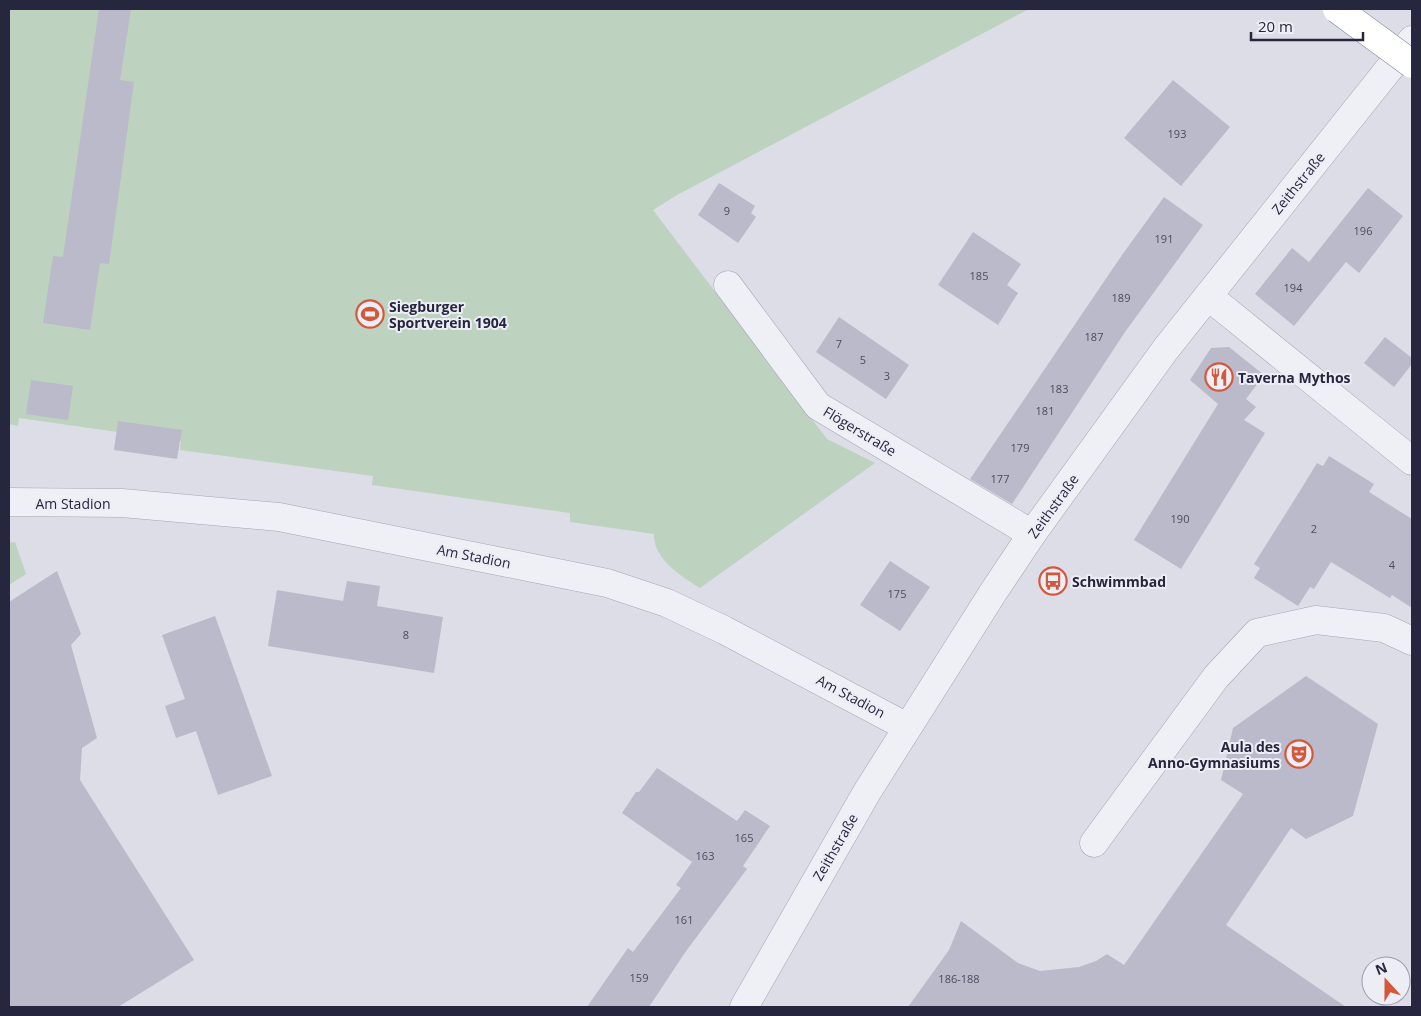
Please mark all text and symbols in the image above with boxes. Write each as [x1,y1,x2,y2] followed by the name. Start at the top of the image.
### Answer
[1251,10,1364,42] scale bar
[1258,16,1293,36] text: 20 m
[1168,126,1186,141] house number: 193
[1267,148,1329,218] street label: Zeithstraße
[724,203,730,218] house number: 9
[1354,223,1372,238] house number: 196
[1155,231,1173,246] house number: 191
[970,268,988,283] house number: 185
[1284,280,1303,295] house number: 194
[1112,290,1130,305] house number: 189
[389,297,507,332] place label: Siegburger Sportverein 1904
[355,299,385,329] sports icon: Siegburger Sportverein 1904
[1085,329,1103,344] house number: 187
[836,336,842,351] house number: 7
[860,352,866,367] house number: 5
[1204,362,1234,392] restaurant icon: Taverna Mythos
[884,368,890,383] house number: 3
[1238,368,1351,387] place label: Taverna Mythos
[1050,381,1068,396] house number: 183
[820,402,900,460] street label: Flögerstraße
[1036,403,1054,418] house number: 181
[1011,440,1029,455] house number: 179
[1023,470,1083,542] street label: Zeithstraße
[991,471,1009,486] house number: 177
[35,494,111,513] street label: Am Stadion
[1171,511,1189,526] house number: 190
[1311,521,1317,536] house number: 2
[435,540,513,572] street label: Am Stadion
[1389,557,1396,572] house number: 4
[1038,566,1068,596] bus stop icon: Schwimmbad
[1072,572,1166,591] place label: Schwimmbad
[888,586,906,601] house number: 175
[403,627,409,642] house number: 8
[813,670,889,722] street label: Am Stadion
[1148,737,1280,772] place label: Aula des Anno-Gymnasiums
[1284,739,1314,769] theatre icon: Aula des Anno-Gymnasiums
[808,810,862,884] street label: Zeithstraße
[735,830,753,845] house number: 165
[696,848,714,863] house number: 163
[675,912,693,927] house number: 161
[1361,956,1411,1006] north arrow
[1372,957,1390,979] text: N
[630,970,648,985] house number: 159
[938,971,980,986] house number: 186-188

